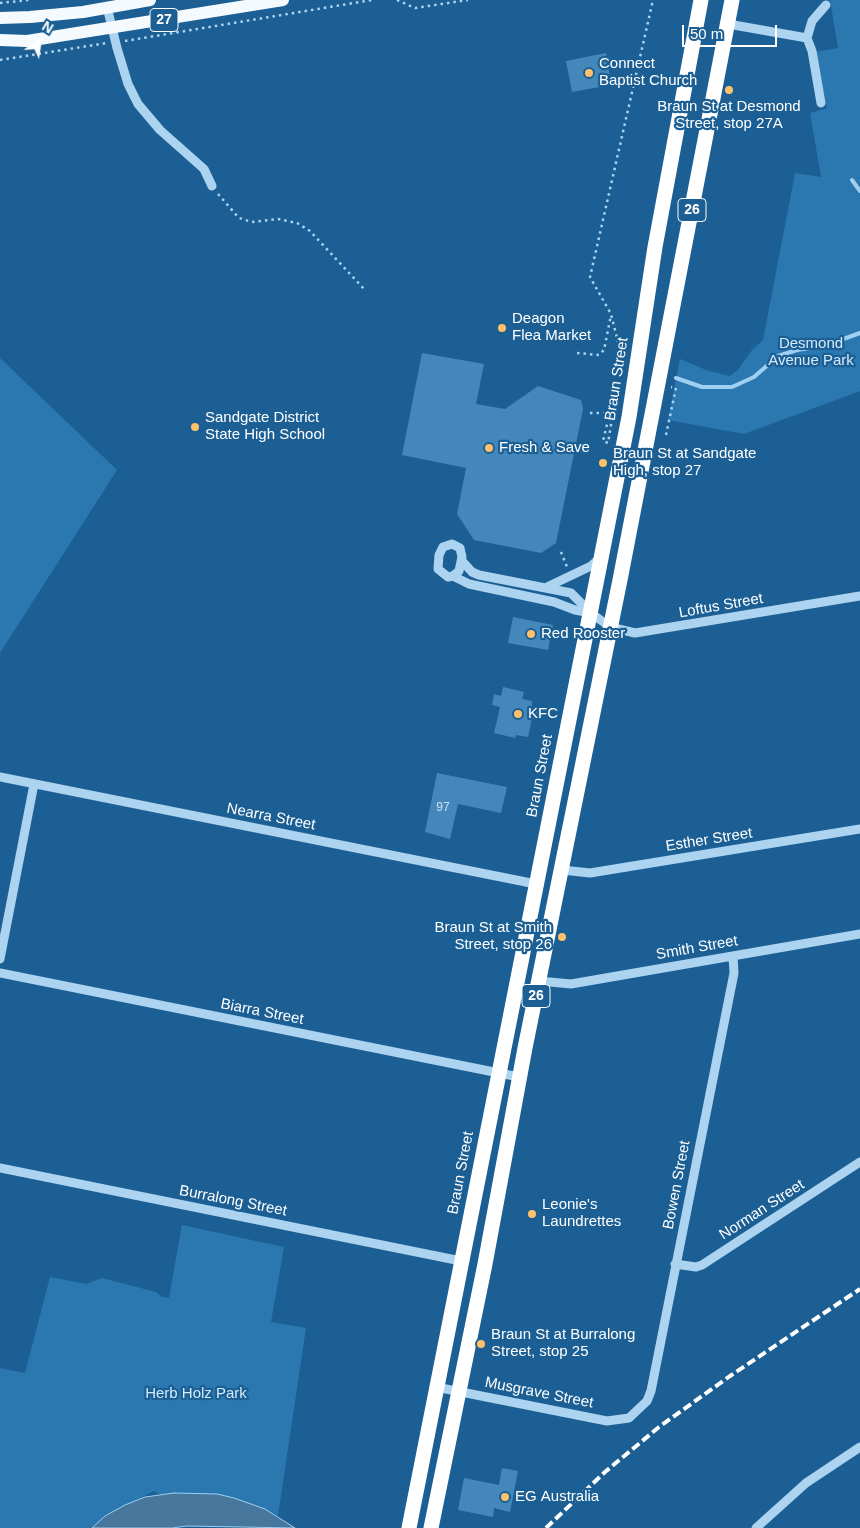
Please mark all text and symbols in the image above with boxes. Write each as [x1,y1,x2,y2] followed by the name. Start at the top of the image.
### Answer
[150,8,178,32] road number: 27
[15,15,65,65] north arrow
[685,15,780,47] scale bar
[39,18,56,37] text: N
[690,25,723,42] text: 50 m
[599,55,697,90] place label: Connect Baptist Church
[583,67,595,79] marker: Connect Baptist Church
[723,84,735,96] marker: Braun St at Desmond Street, stop 27A
[657,98,801,133] place label: Braun St at Desmond Street, stop 27A
[678,198,706,222] road number: 26
[512,310,591,345] place label: Deagon Flea Market
[496,322,508,334] marker: Deagon Flea Market
[768,335,854,370] park label: Desmond Avenue Park
[602,336,632,422] street label: Braun Street
[205,409,325,444] place label: Sandgate District State High School
[189,421,201,433] marker: Sandgate District State High School
[499,439,590,457] place label: Fresh & Save
[483,442,495,454] marker: Fresh & Save
[613,445,756,480] place label: Braun St at Sandgate High, stop 27
[597,457,609,469] marker: Braun St at Sandgate High, stop 27
[678,590,764,622] street label: Loftus Street
[541,625,625,643] place label: Red Rooster
[525,628,537,640] marker: Red Rooster
[528,705,558,723] place label: KFC
[512,708,524,720] marker: KFC
[523,733,557,819] street label: Braun Street
[225,800,317,834] street label: Nearra Street
[436,801,450,815] house number: 97
[664,824,754,856] street label: Esther Street
[434,919,552,954] place label: Braun St at Smith Street, stop 26
[556,931,568,943] marker: Braun St at Smith Street, stop 26
[655,932,739,964] street label: Smith Street
[522,984,550,1008] road number: 26
[219,995,305,1029] street label: Biarra Street
[444,1130,478,1216] street label: Braun Street
[660,1139,694,1231] street label: Bowen Street
[716,1176,808,1244] street label: Norman Street
[178,1182,288,1220] street label: Burralong Street
[542,1196,621,1231] place label: Leonie's Laundrettes
[526,1208,538,1220] marker: Leonie's Laundrettes
[491,1326,635,1361] place label: Braun St at Burralong Street, stop 25
[475,1338,487,1350] marker: Braun St at Burralong Street, stop 25
[483,1374,595,1412] street label: Musgrave Street
[145,1385,247,1403] park label: Herb Holz Park
[515,1488,599,1506] place label: EG Australia
[499,1491,511,1503] marker: EG Australia

